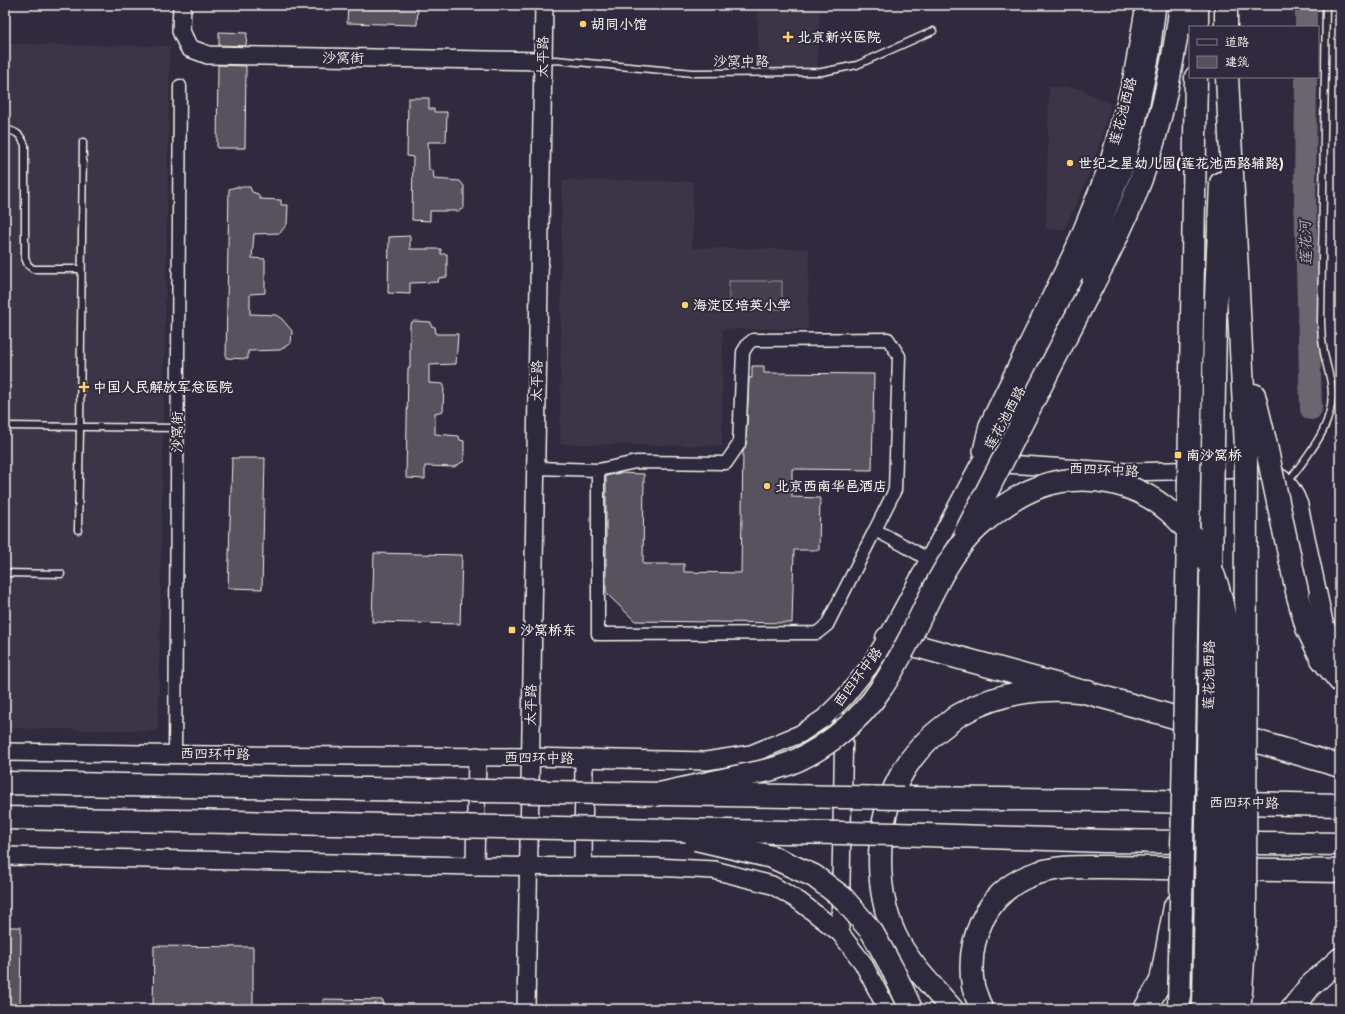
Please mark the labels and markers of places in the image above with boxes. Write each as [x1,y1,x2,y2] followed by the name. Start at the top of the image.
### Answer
[591,16,647,33] place label: 胡同小馆
[578,19,588,29] marker: 胡同小馆
[797,29,881,46] place label: 北京新兴医院
[782,31,794,43] marker: 北京新兴医院
[1078,155,1284,172] place label: 世纪之星幼儿园(莲花池西路辅路)
[1065,158,1075,168] marker: 世纪之星幼儿园(莲花池西路辅路)
[693,297,791,314] place label: 海淀区培英小学
[680,300,690,310] marker: 海淀区培英小学
[93,379,233,396] place label: 中国人民解放军总医院
[78,381,90,393] marker: 中国人民解放军总医院
[1186,447,1242,464] place label: 南沙窝桥
[1173,450,1183,460] marker: 南沙窝桥
[775,478,887,495] place label: 北京西南华邑酒店
[762,481,772,491] marker: 北京西南华邑酒店
[520,622,576,639] place label: 沙窝桥东
[507,625,517,635] marker: 沙窝桥东

